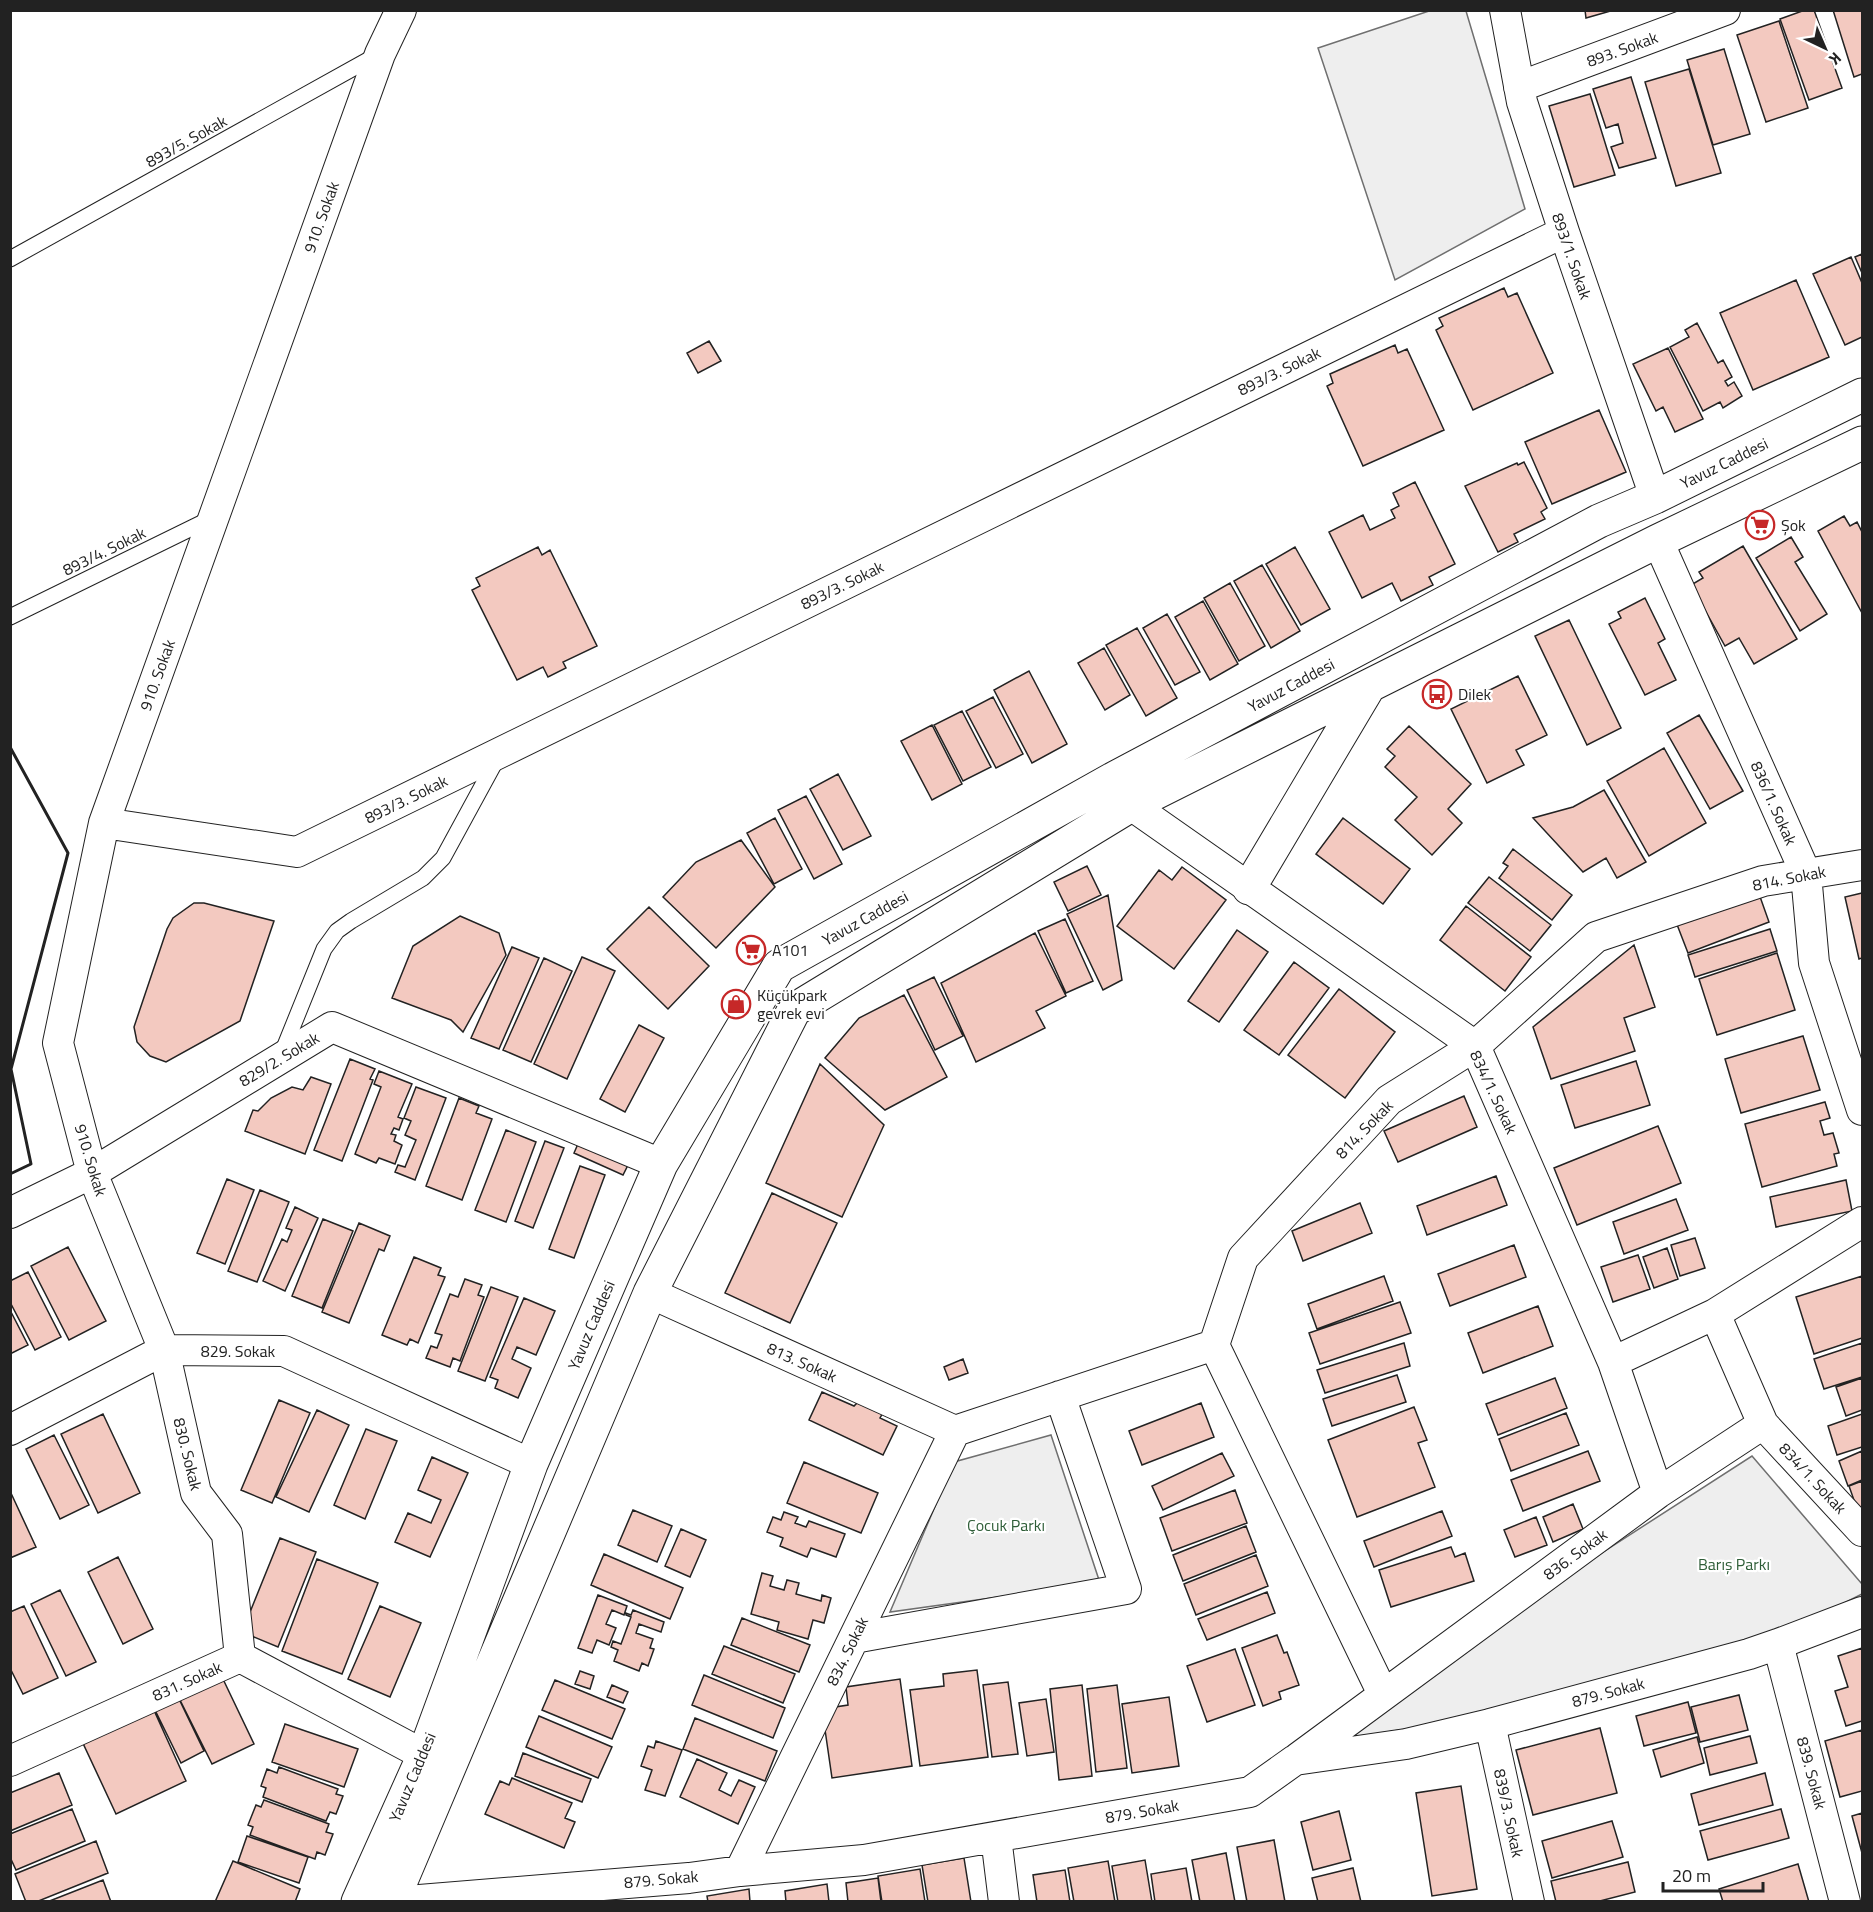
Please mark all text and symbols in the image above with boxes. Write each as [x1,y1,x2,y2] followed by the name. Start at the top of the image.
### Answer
[1795,18,1855,78] north arrow
[1583,25,1661,73] street label: 893. Sokak
[1823,47,1847,71] text: K
[141,109,231,173] street label: 893/5. Sokak
[297,178,345,256] street label: 910. Sokak
[1546,210,1598,303] street label: 893/1. Sokak
[1233,340,1325,401] street label: 893/3. Sokak
[1676,431,1772,495] street label: Yavuz Caddesi
[1744,509,1776,541] supermarket icon: Şok
[1781,513,1806,537] place label: Şok
[58,520,150,581] street label: 893/4. Sokak
[796,554,888,615] street label: 893/3. Sokak
[133,636,181,714] street label: 910. Sokak
[1243,652,1339,718] street label: Yavuz Caddesi
[1421,678,1453,710] bus stop icon: Dilek
[1458,682,1492,706] place label: Dilek
[1745,757,1803,849] street label: 836/1. Sokak
[360,768,452,829] street label: 893/3. Sokak
[1750,859,1828,897] street label: 814. Sokak
[818,884,912,952] street label: Yavuz Caddesi
[735,934,767,966] supermarket icon: A101
[772,938,808,962] place label: A101
[757,983,828,1025] place label: Küçükpark gevrek evi
[720,988,752,1020] shop icon: Küçükpark gevrek evi
[234,1025,324,1092] street label: 829/2. Sokak
[1464,1046,1524,1138] street label: 834/1. Sokak
[1330,1094,1399,1164] street label: 814. Sokak
[69,1121,113,1199] street label: 910. Sokak
[561,1277,621,1373] street label: Yavuz Caddesi
[763,1336,841,1388] street label: 813. Sokak
[201,1339,275,1363] street label: 829. Sokak
[167,1415,209,1493] street label: 830. Sokak
[1774,1437,1853,1519] street label: 834/1. Sokak
[967,1513,1045,1537] park label: Çocuk Parkı
[1538,1522,1612,1586] street label: 836. Sokak
[1698,1552,1770,1576] park label: Barış Parkı
[820,1612,874,1690] street label: 834. Sokak
[148,1655,226,1707] street label: 831. Sokak
[1569,1671,1647,1713] street label: 879. Sokak
[382,1729,442,1825] street label: Yavuz Caddesi
[1791,1734,1833,1812] street label: 839. Sokak
[1488,1767,1530,1860] street label: 839/3. Sokak
[1103,1793,1181,1829] street label: 879. Sokak
[1663,1855,1764,1893] scale bar
[1672,1862,1711,1889] text: 20 m
[623,1864,699,1894] street label: 879. Sokak

